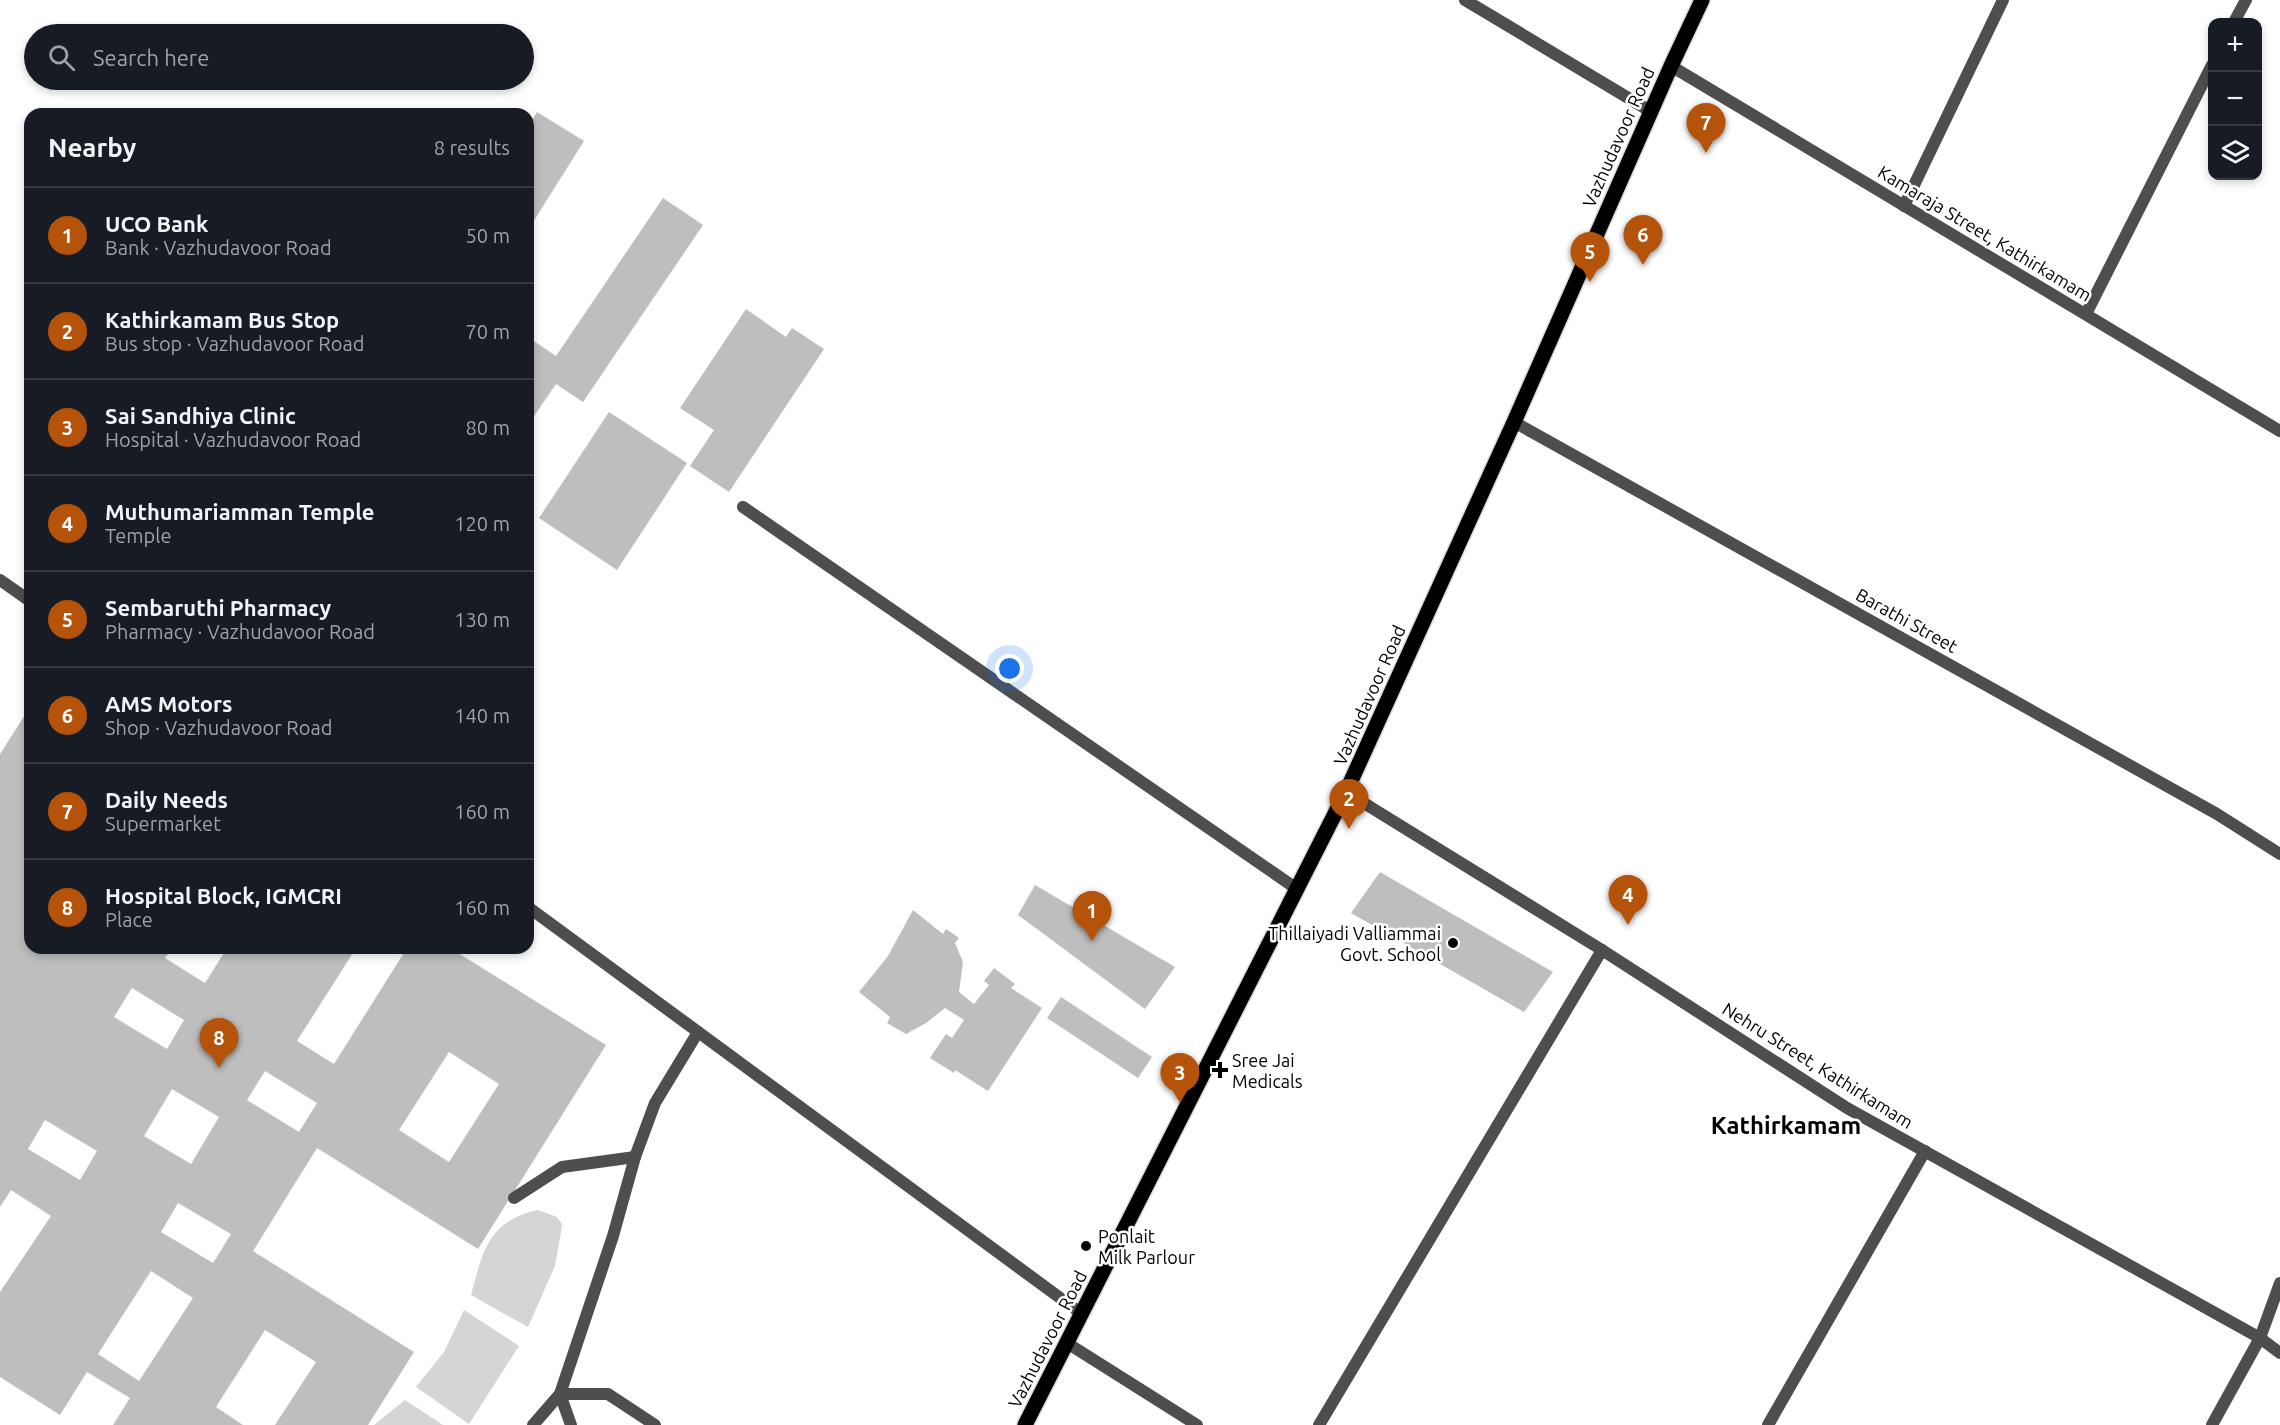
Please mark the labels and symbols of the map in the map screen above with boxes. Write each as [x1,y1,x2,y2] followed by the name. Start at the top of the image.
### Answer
[1578,64,1658,210] street label: Vazhudavoor Road
[1686,104,1726,153] pin: 7
[1875,161,2095,305] street label: Kamaraja Street, Kathirkamam
[1624,216,1662,265] pin: 6
[1570,232,1610,282] pin: 5
[1853,584,1961,656] street label: Barathi Street
[1329,622,1409,768] street label: Vazhudavoor Road
[995,654,1024,683] your location
[1330,780,1368,829] pin: 2
[1608,876,1648,925] pin: 4
[1072,892,1112,941] pin: 1
[1268,923,1441,964] place label: Thillaiyadi Valliammai Govt. School
[1446,936,1460,950] marker: Thillaiyadi Valliammai Govt. School
[1719,997,1917,1133] street label: Nehru Street, Kathirkamam
[200,1018,238,1068] pin: 8
[1232,1050,1303,1091] place label: Sree Jai Medicals
[1160,1054,1200,1103] pin: 3
[1213,1063,1227,1077] marker: Sree Jai Medicals
[1711,1111,1861,1139] district label: Kathirkamam
[1098,1226,1195,1267] place label: Ponlait Milk Parlour
[1079,1239,1093,1253] marker: Ponlait Milk Parlour
[1004,1267,1090,1411] street label: Vazhudavoor Road

